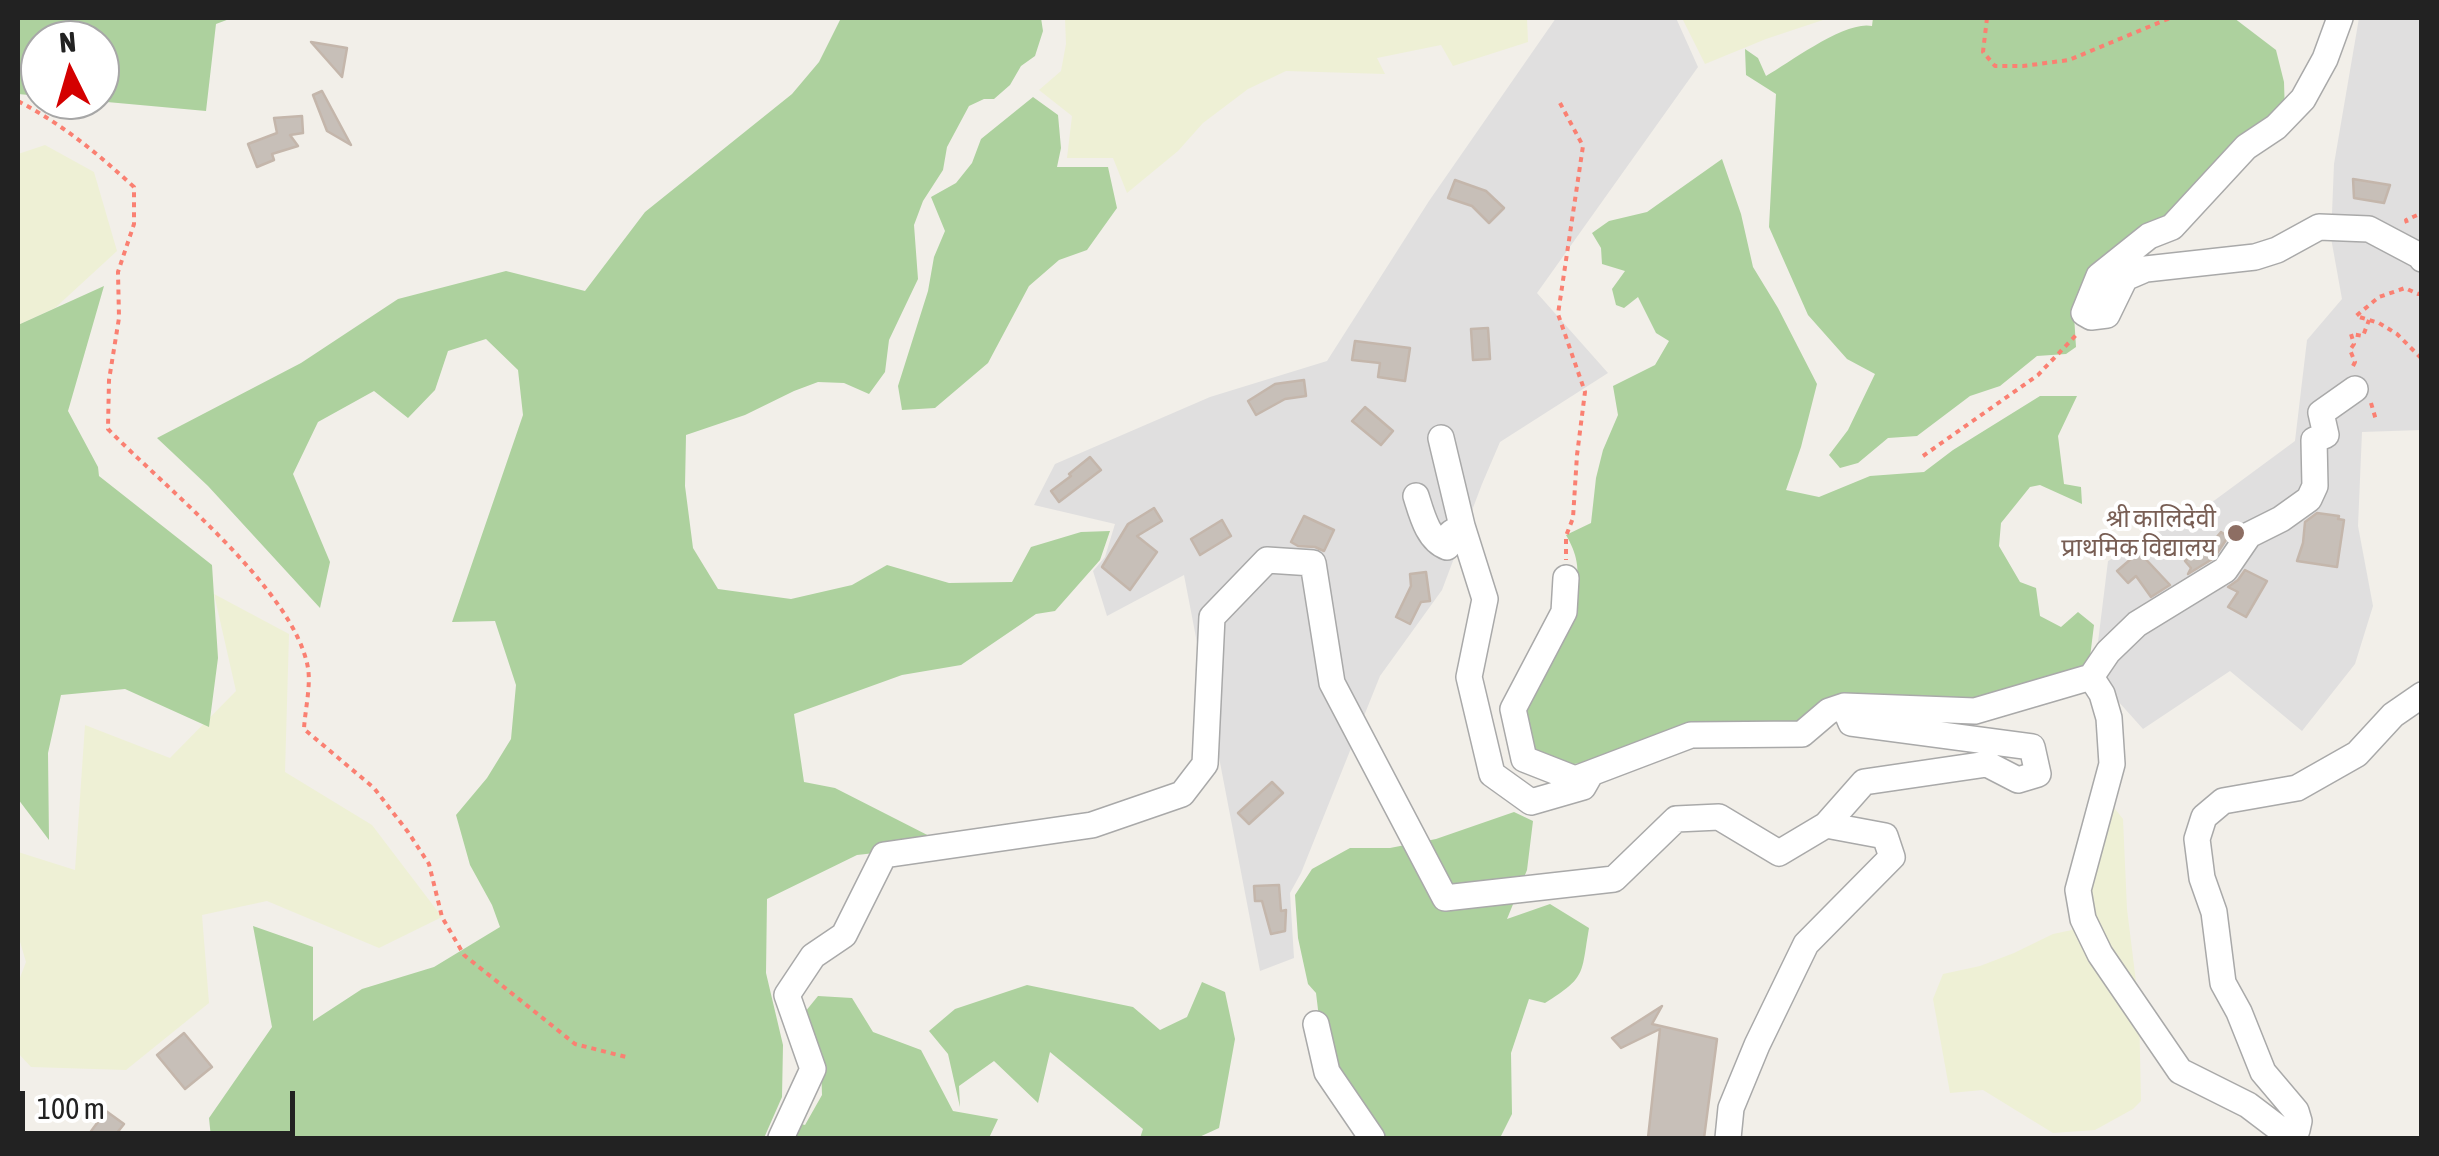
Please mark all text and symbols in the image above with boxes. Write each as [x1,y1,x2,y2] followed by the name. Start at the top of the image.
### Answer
[20,20,120,120] north arrow
[58,25,77,59] text: N
[2061,504,2216,563] place label: श्री कालिदेवी प्राथमिक विद्यालय
[2225,522,2247,544] marker: श्री कालिदेवी प्राथमिक विद्यालय
[25,1071,300,1133] scale bar
[37,1091,105,1125] text: 100 m

